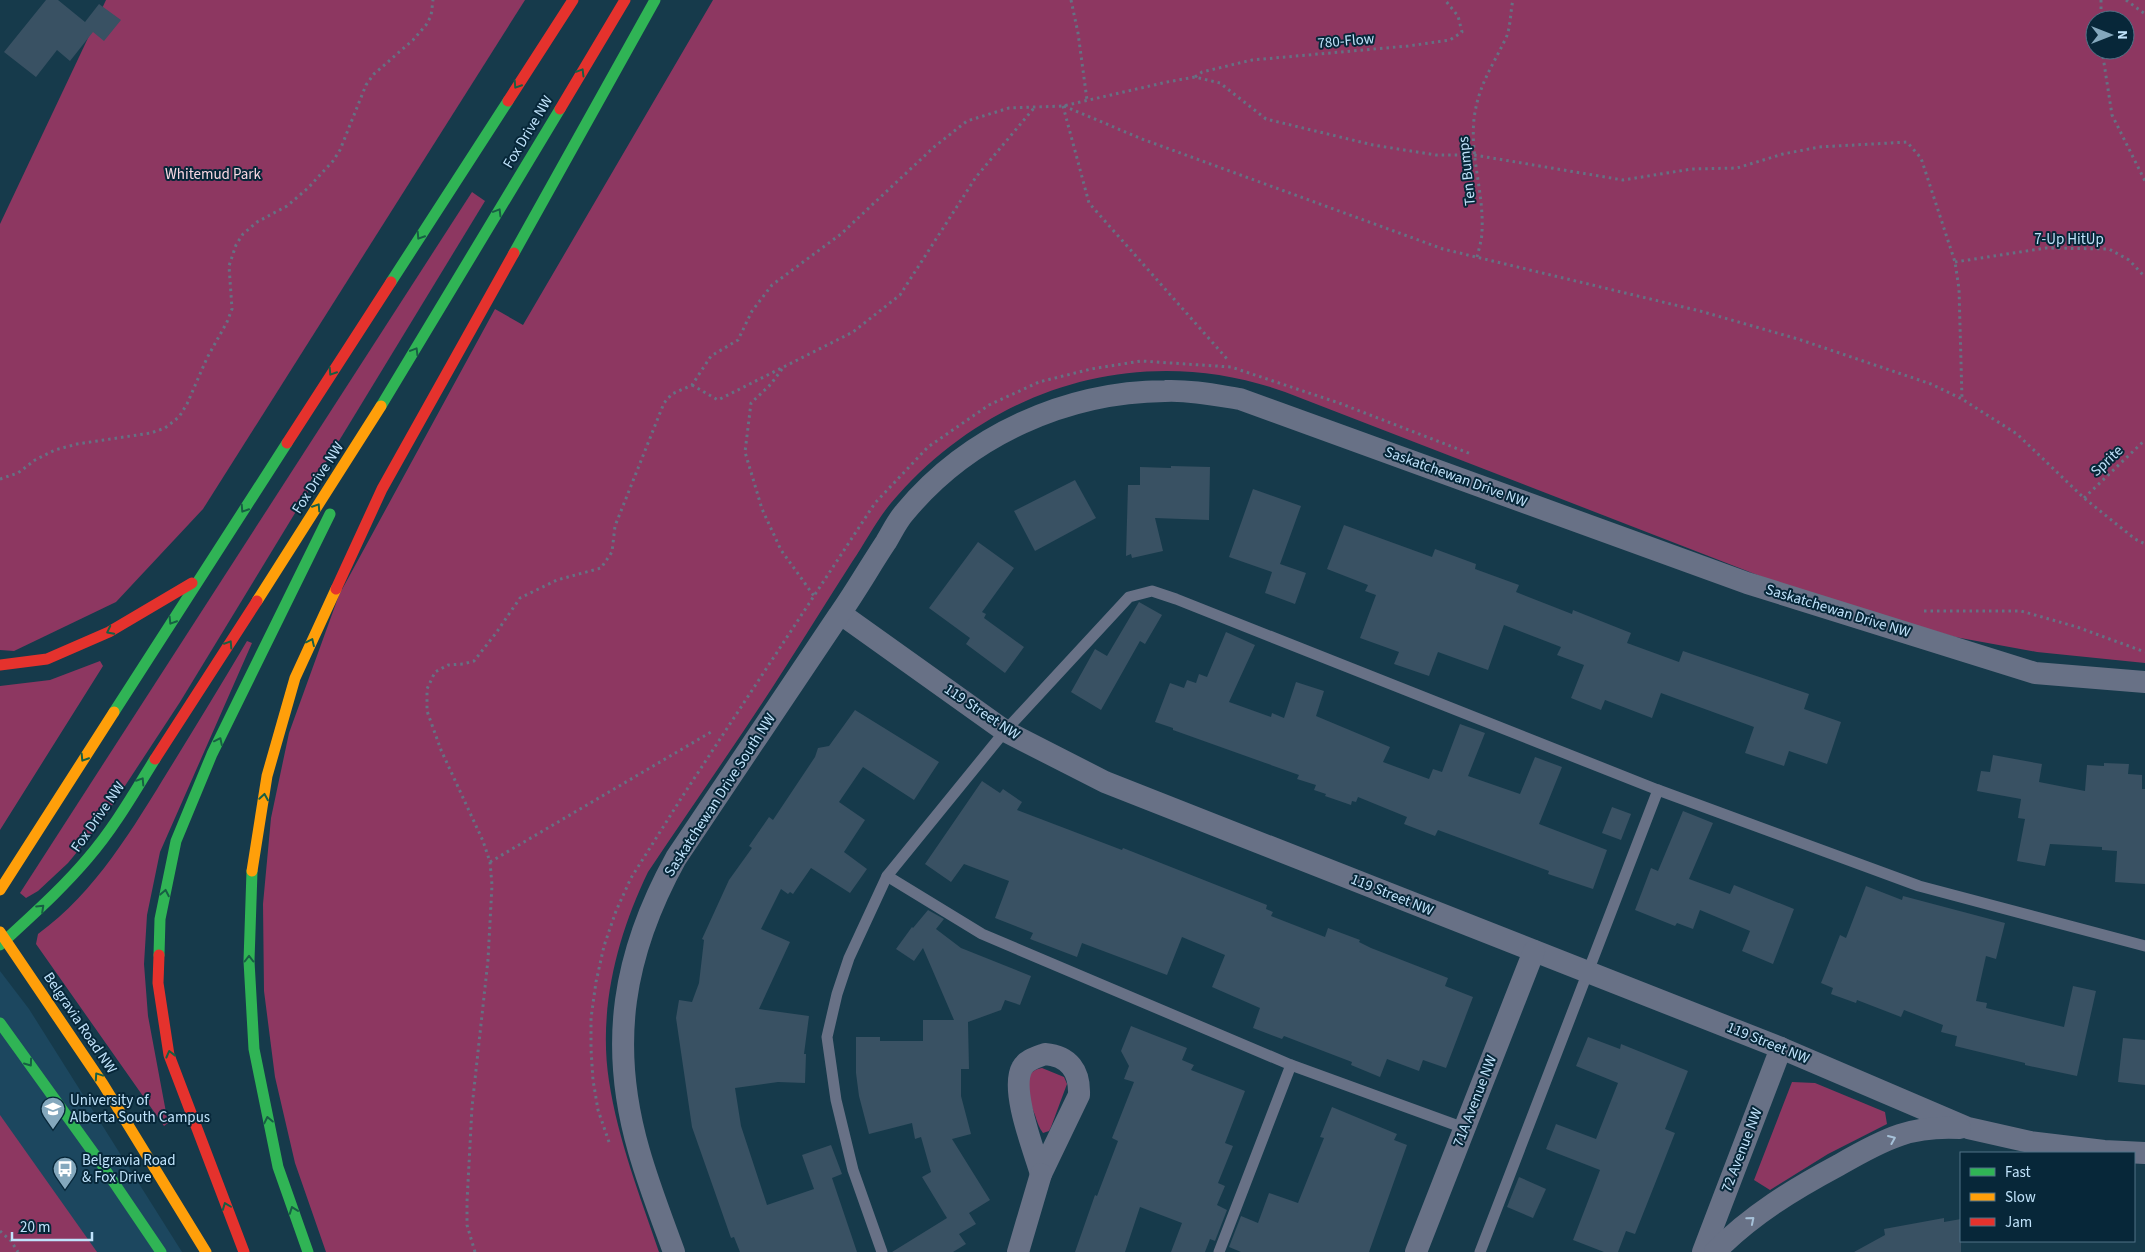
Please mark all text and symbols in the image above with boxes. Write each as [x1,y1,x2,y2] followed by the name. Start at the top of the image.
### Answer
[2085,10,2135,60] north arrow
[1317,28,1376,54] street label: 780-Flow
[2112,30,2132,40] text: N
[575,69,585,78] one-way arrow
[514,80,524,89] one-way arrow
[498,91,558,172] street label: Fox Drive NW
[1453,135,1481,207] street label: Ten Bumps
[165,164,262,185] park label: Whitemud Park
[492,208,502,217] one-way arrow
[2034,229,2104,250] street label: 7-Up HitUp
[416,230,426,239] one-way arrow
[408,348,418,357] one-way arrow
[328,367,338,376] one-way arrow
[287,438,349,518] street label: Fox Drive NW
[1382,441,1530,513] street label: Saskatchewan Drive NW
[2086,441,2128,481] street label: Sprite
[240,503,250,512] one-way arrow
[310,504,320,513] one-way arrow
[1763,579,1913,643] street label: Saskatchewan Drive NW
[168,616,178,625] one-way arrow
[107,625,116,635] one-way arrow
[305,639,315,648] one-way arrow
[223,640,232,650] one-way arrow
[940,679,1024,745] street label: 119 Street NW
[659,709,781,881] street label: Saskatchewan Drive South NW
[213,737,223,746] one-way arrow
[81,753,91,762] one-way arrow
[66,777,130,857] street label: Fox Drive NW
[135,777,144,786] one-way arrow
[258,793,269,801] one-way arrow
[1348,869,1437,921] street label: 119 Street NW
[160,889,170,898] one-way arrow
[35,905,44,914] one-way arrow
[244,955,254,962] one-way arrow
[38,968,122,1078] street label: Belgravia Road NW
[1724,1017,1813,1069] street label: 119 Street NW
[165,1050,176,1059] one-way arrow
[1448,1052,1502,1150] street label: 71A Avenue NW
[23,1057,31,1066] one-way arrow
[95,1072,104,1082] one-way arrow
[70,1090,210,1128] place label: University of Alberta South Campus
[40,1096,66,1130] school or university icon: University of Alberta South Campus
[1716,1105,1768,1195] street label: 72 Avenue NW
[263,1115,274,1124] one-way arrow
[1887,1134,1896,1145] one-way arrow
[82,1150,176,1188] place label: Belgravia Road & Fox Drive
[1960,1152,2135,1242] legend
[52,1156,78,1190] bus stop icon: Belgravia Road & Fox Drive
[2005,1162,2031,1183] text: Fast
[2005,1187,2036,1208] text: Slow
[222,1203,232,1211] one-way arrow
[289,1206,299,1214] one-way arrow
[12,1210,92,1242] scale bar
[2005,1212,2032,1233] text: Jam
[20,1217,50,1238] text: 20 m
[1745,1217,1754,1225] one-way arrow

